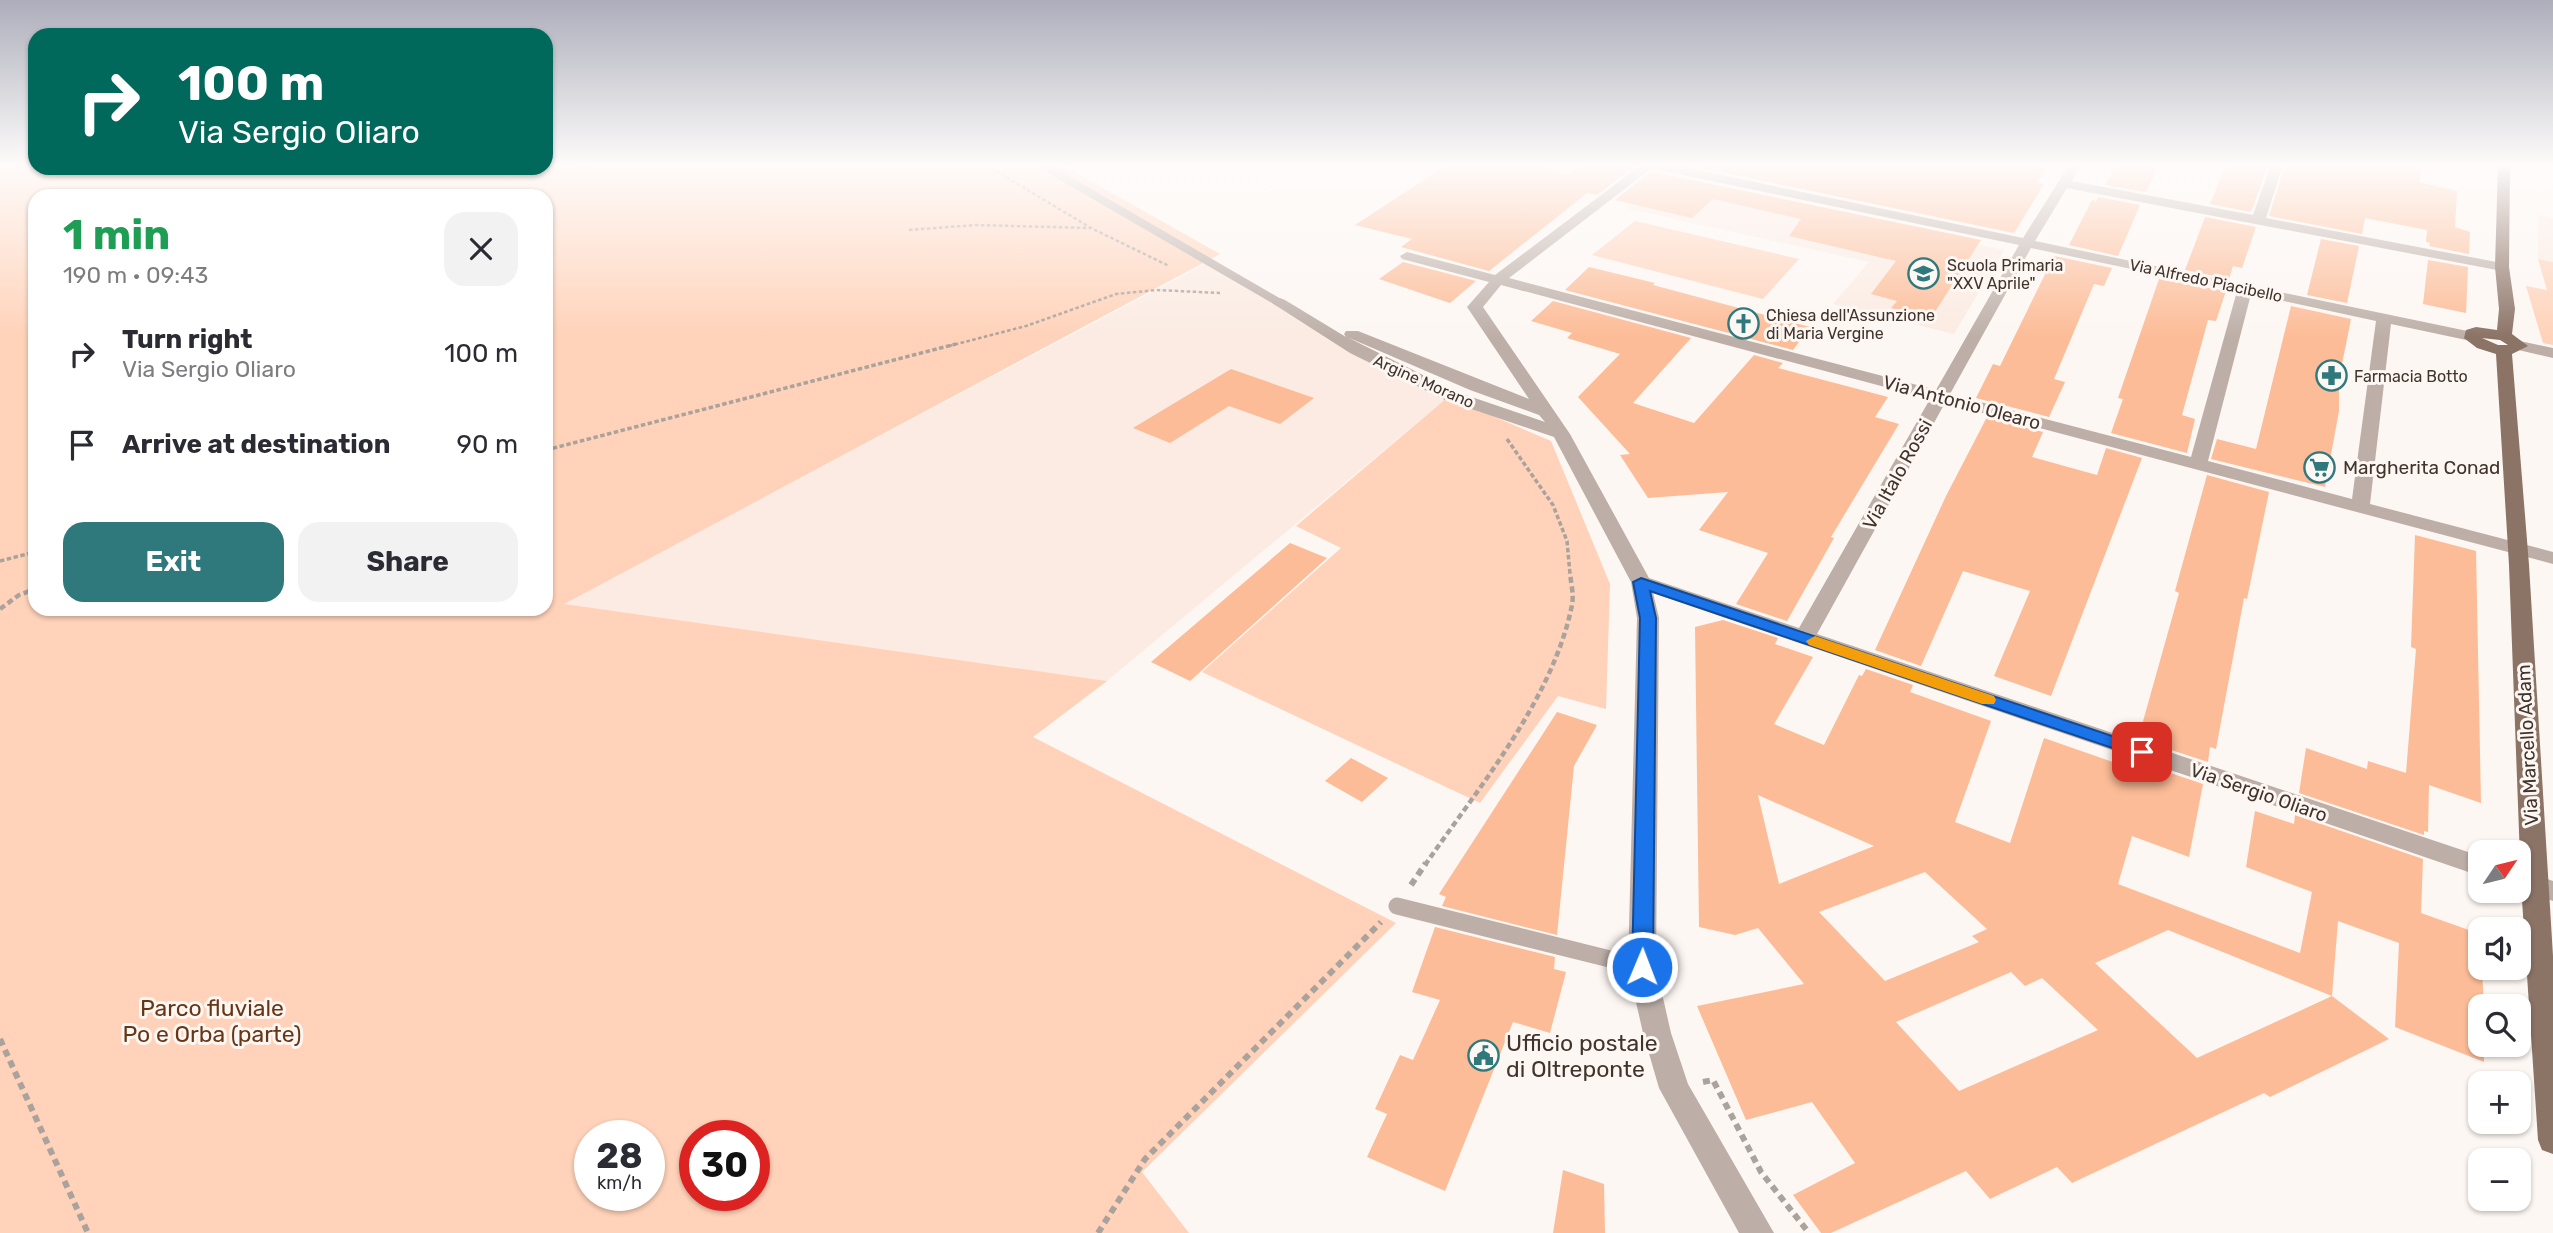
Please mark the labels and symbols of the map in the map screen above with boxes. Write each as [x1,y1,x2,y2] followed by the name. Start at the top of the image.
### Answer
[2128,255,2284,306] street label: Via Alfredo Piacibello
[1947,256,2063,293] place label: Scuola Primaria "XXV Aprile"
[1907,257,1941,291] school or university icon: Scuola Primaria "XXV Aprile"
[1766,306,1935,343] place label: Chiesa dell'Assunzione di Maria Vergine
[1726,307,1760,341] church icon: Chiesa dell'Assunzione di Maria Vergine
[1371,351,1477,412] street label: Argine Morano
[2314,359,2348,393] pharmacy icon: Farmacia Botto
[2354,367,2468,386] place label: Farmacia Botto
[1881,370,2043,435] street label: Via Antonio Olearo
[1858,415,1937,533] street label: Via Italo Rossi
[2303,450,2337,484] supermarket icon: Margherita Conad
[2343,456,2500,479] place label: Margherita Conad
[2512,664,2543,826] street label: Via Marcello Adam
[2112,722,2172,782] pin
[2187,758,2330,827] street label: Via Sergio Oliaro
[2468,840,2530,903] north arrow
[1605,930,1679,1004] position arrow
[122,994,302,1048] park label: Parco fluviale Po e Orba (parte)
[1506,1029,1658,1083] place label: Ufficio postale di Oltreponte
[1466,1039,1500,1073] public building icon: Ufficio postale di Oltreponte
[679,1120,770,1211] speed limit sign: 30

